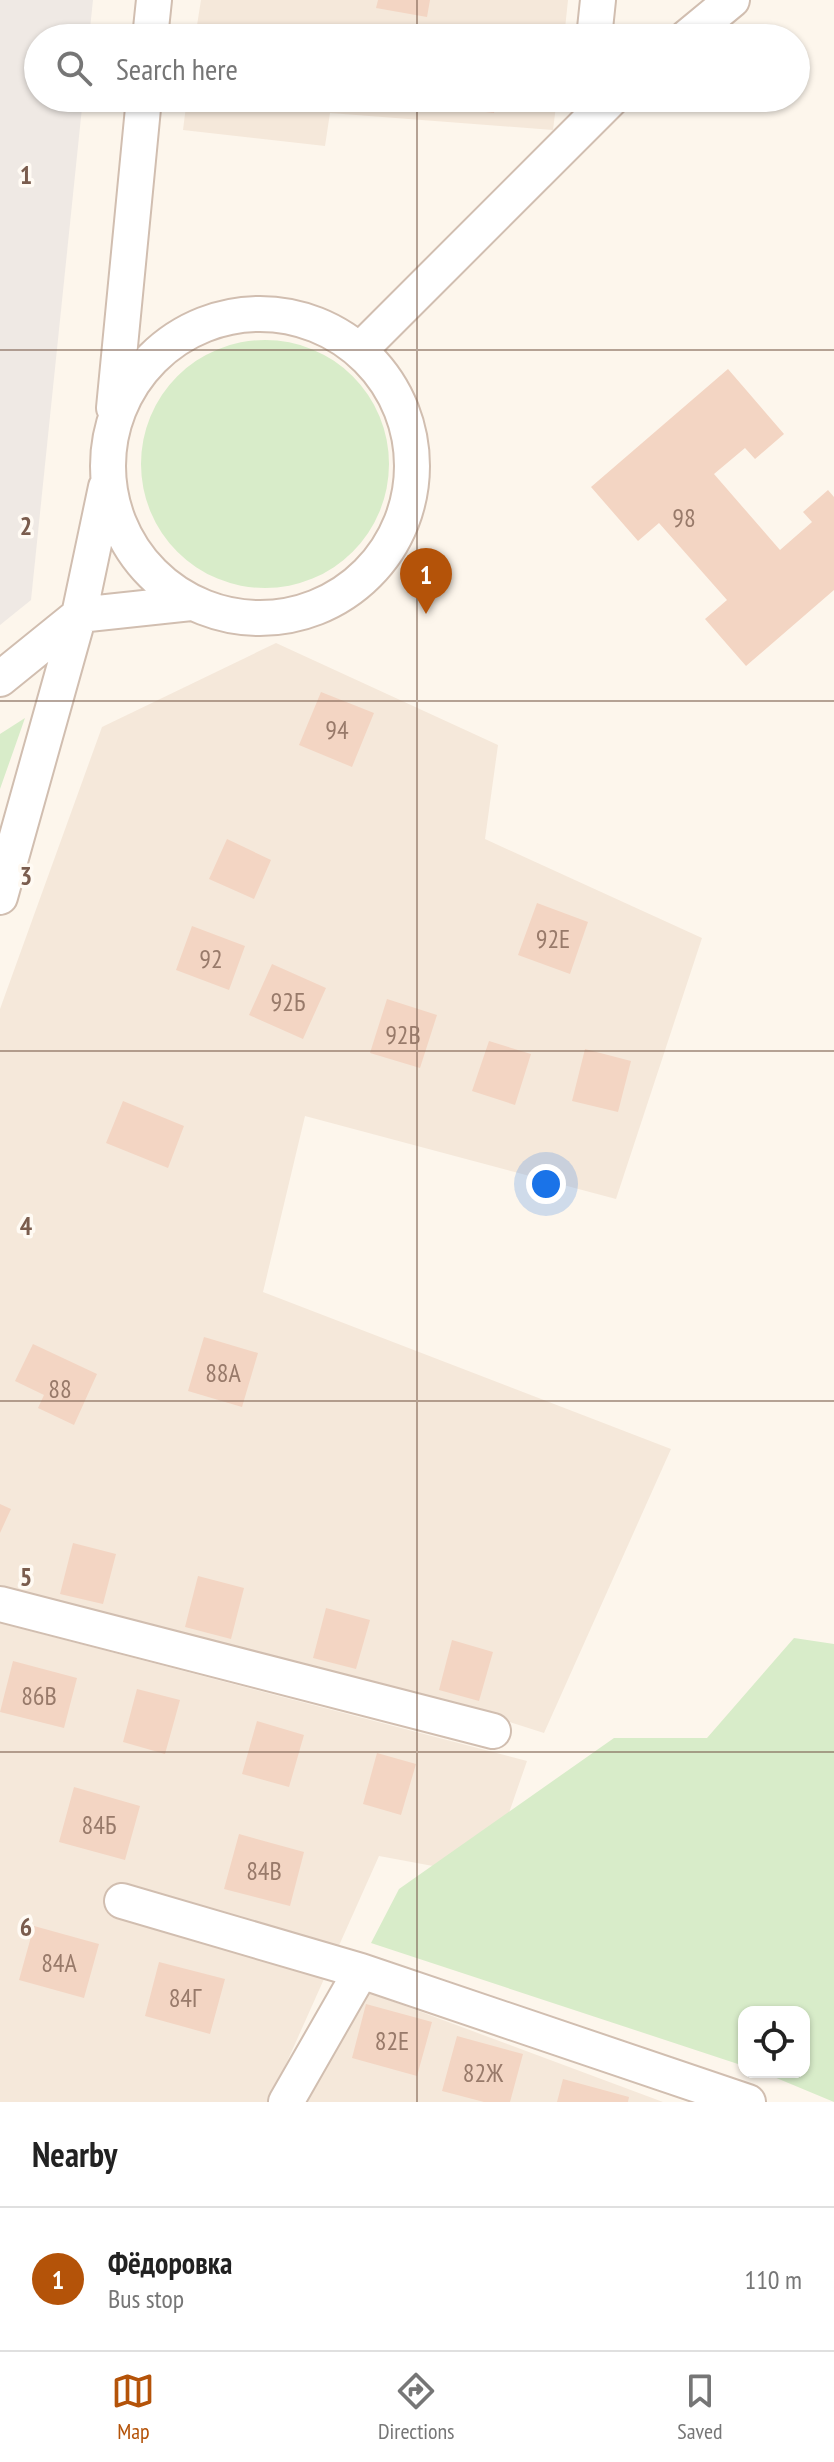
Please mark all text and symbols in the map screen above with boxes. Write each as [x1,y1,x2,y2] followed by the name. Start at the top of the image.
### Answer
[24,24,810,112] search box
[52,46,96,90] icon: search
[116,49,238,88] text: Search here
[20,158,32,191] text: 1
[672,501,696,534] house number: 98
[20,509,32,542] text: 2
[400,548,452,614] pin: 1
[325,713,349,746] house number: 94
[20,859,32,892] text: 3
[536,922,570,955] house number: 92Е
[199,942,223,975] house number: 92
[271,985,305,1018] house number: 92Б
[385,1018,421,1051] house number: 92В
[526,1164,566,1204] your location
[20,1209,33,1242] text: 4
[205,1356,242,1389] house number: 88А
[48,1372,72,1405] house number: 88
[20,1560,32,1593] text: 5
[21,1679,57,1712] house number: 86В
[82,1808,116,1841] house number: 84Б
[246,1854,282,1887] house number: 84В
[20,1910,32,1943] text: 6
[41,1946,78,1979] house number: 84А
[169,1981,202,2014] house number: 84Г
[738,2006,810,2078] map controls
[738,2006,810,2078] button: locate
[375,2024,409,2057] house number: 82Е
[463,2056,504,2089] house number: 82Ж
[32,2132,117,2176] text: Nearby
[108,2243,232,2282] text: Фёдоровка
[52,2263,64,2296] text: 1
[744,2263,802,2296] text: 110 m
[108,2282,184,2315] text: Bus stop
[111,2369,155,2445] tab: Map
[378,2369,455,2445] tab: Directions
[677,2369,723,2445] tab: Saved

